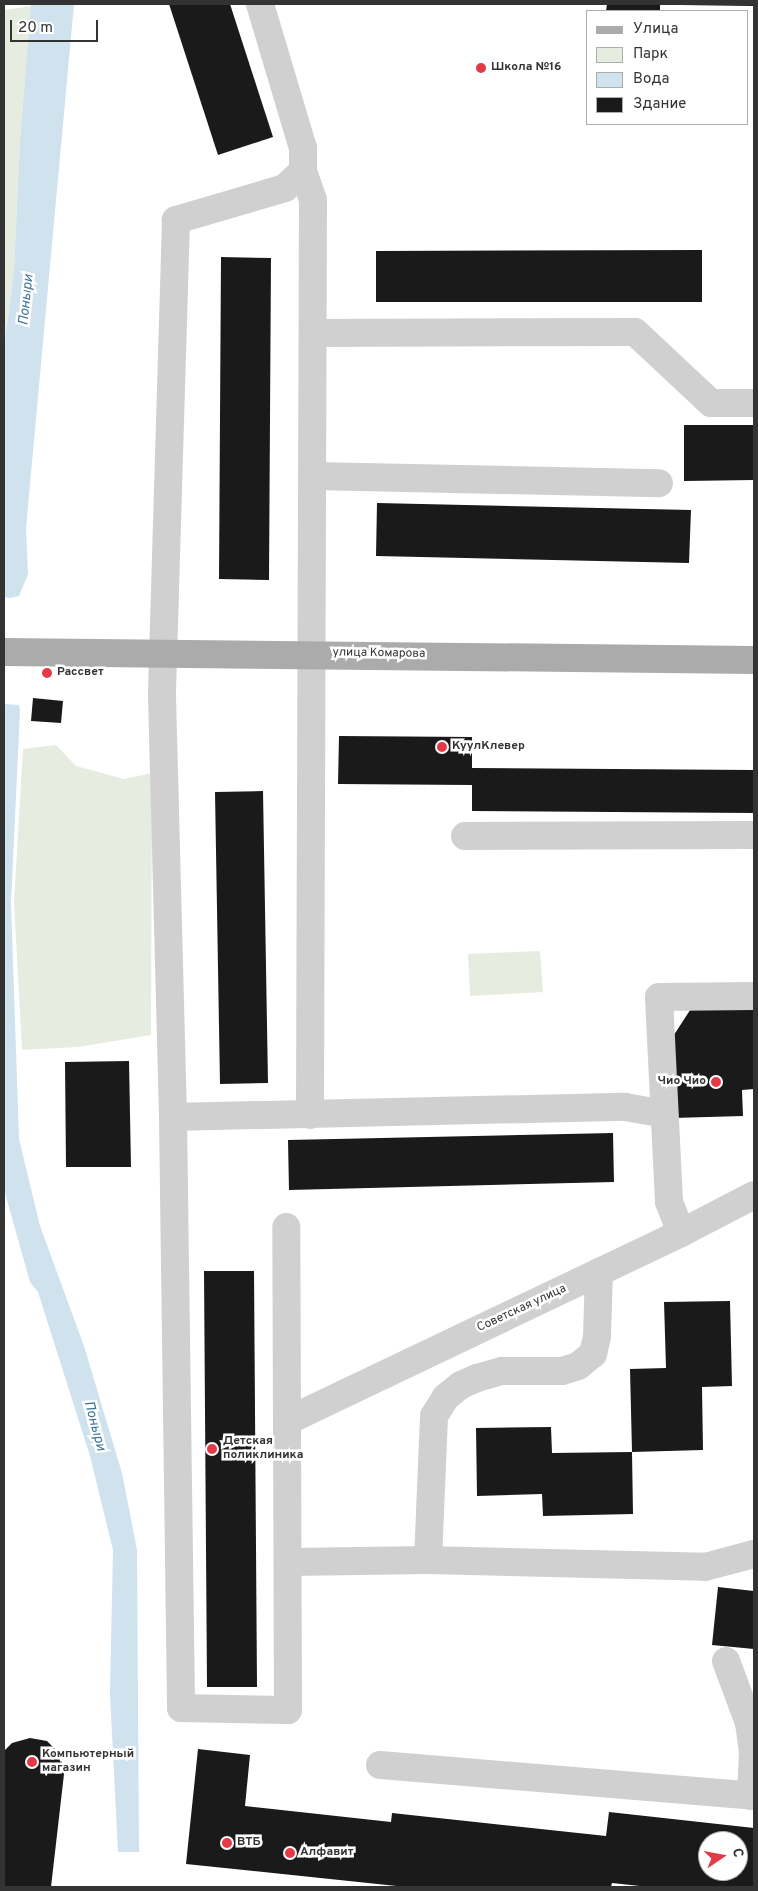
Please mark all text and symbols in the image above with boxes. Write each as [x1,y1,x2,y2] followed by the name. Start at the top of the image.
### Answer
[12,10,100,42] scale bar
[586,10,748,125] legend
[18,19,53,38] text: 20 m
[633,20,678,39] text: Улица
[633,45,668,64] text: Парк
[491,61,561,75] place label: Школа №16
[475,62,487,74] marker: Школа №16
[633,70,669,89] text: Вода
[633,95,686,114] text: Здание
[16,274,38,326] water label: Поныри
[332,646,426,662] street label: улица Комарова
[57,666,104,680] place label: Рассвет
[41,667,53,679] marker: Рассвет
[452,740,525,754] place label: КуулКлевер
[436,741,448,753] marker: КуулКлевер
[657,1075,706,1089] place label: Чио Чио
[710,1076,722,1088] marker: Чио Чио
[475,1282,569,1336] street label: Советская улица
[79,1399,109,1453] water label: Поныри
[223,1435,303,1463] place label: Детская поликлиника
[205,1442,219,1456] marker: Детская поликлиника
[42,1748,134,1776] place label: Компьютерный магазин
[26,1756,38,1768] marker: Компьютерный магазин
[698,1831,748,1881] north arrow
[237,1836,261,1850] place label: ВТБ
[221,1837,233,1849] marker: ВТБ
[300,1846,353,1860] place label: Алфавит
[284,1847,296,1859] marker: Алфавит
[728,1847,746,1859] text: С

